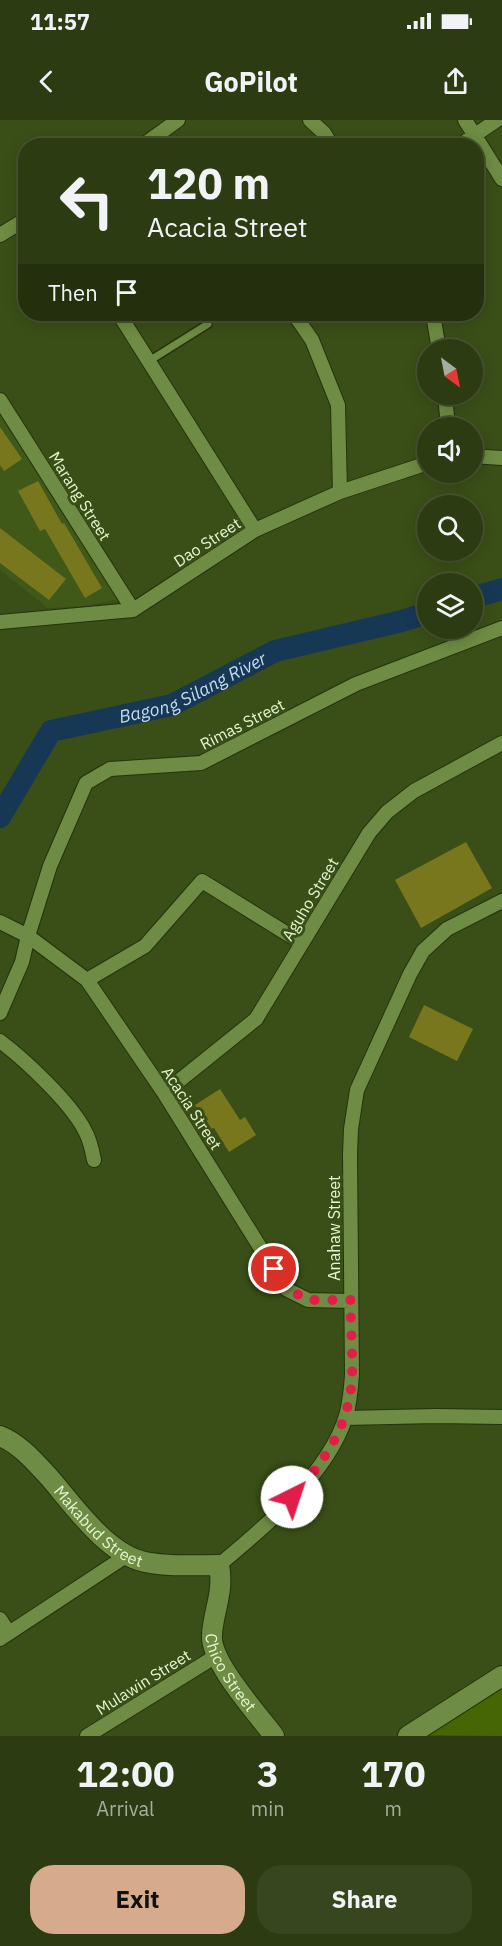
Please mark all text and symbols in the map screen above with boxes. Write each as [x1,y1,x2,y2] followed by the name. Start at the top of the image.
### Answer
[30,7,90,36] text: 11:57
[204,64,298,99] text: GoPilot
[30,65,63,98] icon: back
[439,65,472,98] icon: share
[147,156,270,211] text: 120 m
[48,162,126,240] icon: left
[147,209,308,244] text: Acacia Street
[110,276,143,309] icon: arrive
[48,278,98,307] text: Then
[417,339,483,405] north arrow
[417,339,483,639] map controls
[417,417,483,483] button: sound
[45,448,115,544] street label: Marang Street
[417,495,483,561] button: search
[170,513,244,571] street label: Dao Street
[417,573,483,639] button: layers
[117,646,270,728] water label: Bagong Silang River
[196,694,288,754] street label: Rimas Street
[277,854,343,944] street label: Aguho Street
[158,1063,226,1153] street label: Acacia Street
[324,1175,344,1281] street label: Anahaw Street
[248,1243,299,1294] pin
[257,1252,290,1285] icon: arrive
[260,1465,324,1529] position arrow
[50,1481,145,1571] street label: Makabud Street
[202,1633,261,1716] street label: Chico Street
[92,1645,194,1719] street label: Mulawin Street
[76,1750,175,1797] text: 12:00
[257,1750,279,1797] text: 3
[361,1750,426,1797] text: 170
[96,1795,155,1822] text: Arrival
[251,1795,285,1822] text: min
[385,1795,402,1822] text: m
[30,1865,245,1934] button: Exit
[257,1865,472,1934] button: Share

